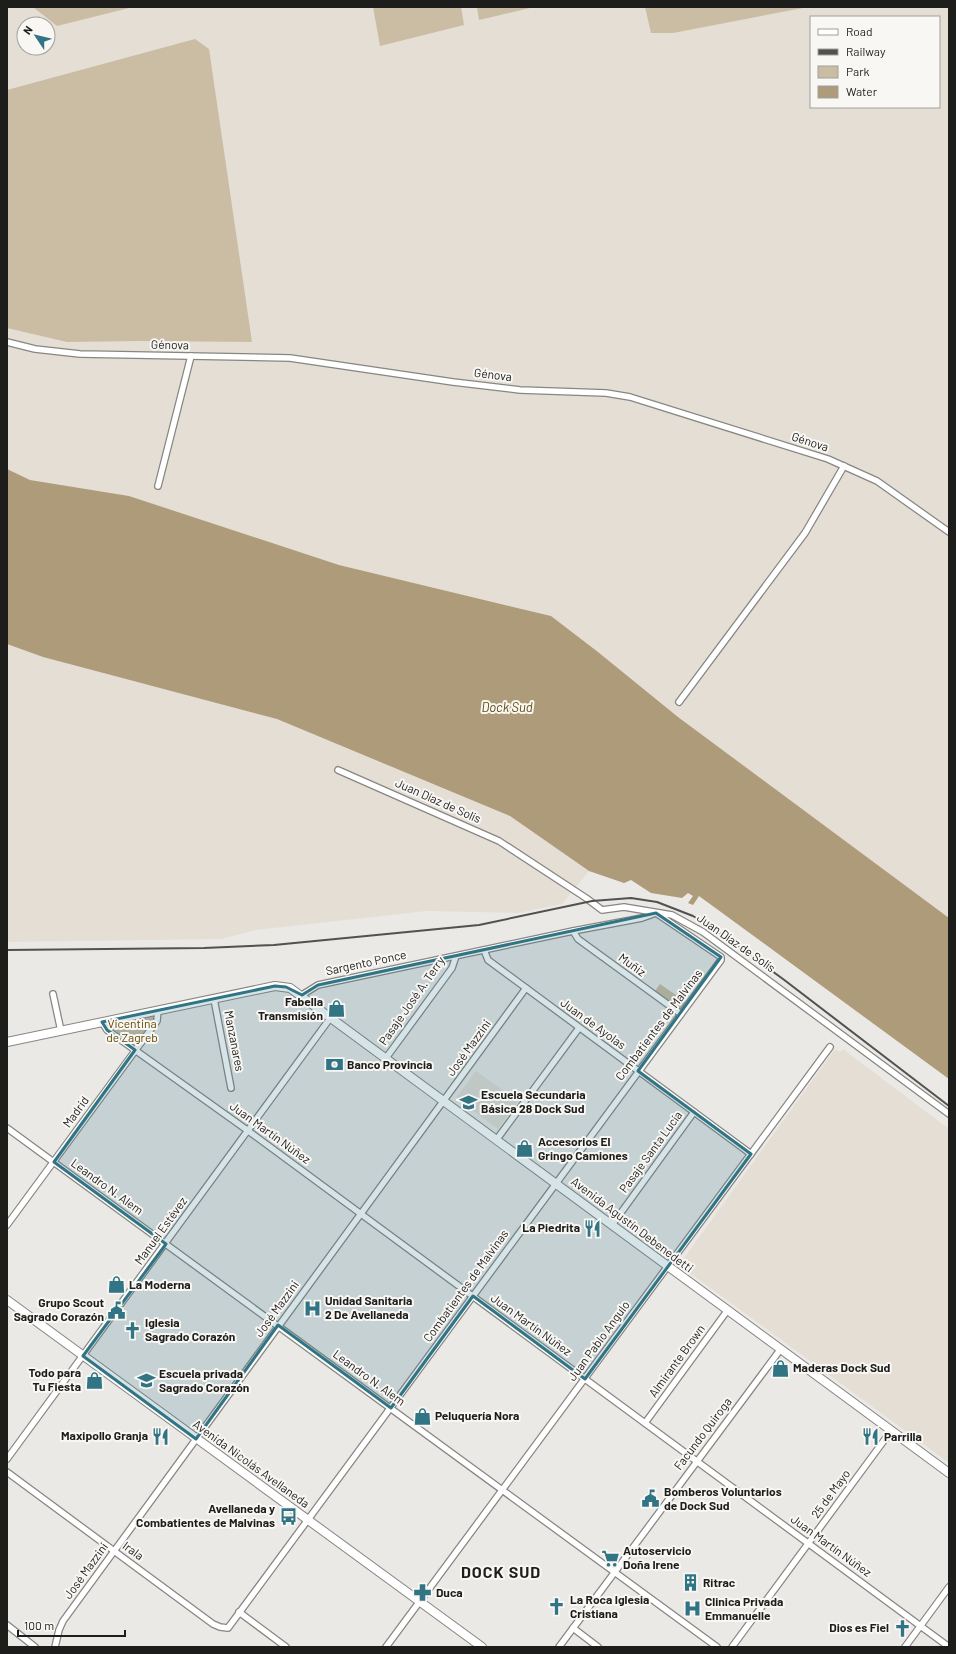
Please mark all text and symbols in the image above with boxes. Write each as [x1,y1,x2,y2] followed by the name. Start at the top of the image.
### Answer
[16,16,56,56] north arrow
[810,16,940,108] legend
[20,23,35,37] text: N
[846,24,873,38] text: Road
[846,44,886,58] text: Railway
[846,64,870,78] text: Park
[846,84,878,98] text: Water
[151,337,189,351] street label: Génova
[473,365,513,383] street label: Génova
[790,429,831,454] street label: Génova
[481,699,533,715] water label: Dock Sud
[393,775,484,825] street label: Juan Díaz de Solís
[695,910,779,974] street label: Juan Díaz de Solís
[324,947,407,977] street label: Sargento Ponce
[616,950,649,979] street label: Muñiz
[375,953,447,1047] street label: Pasaje José A. Terry
[612,966,705,1083] street label: Combatientes de Malvinas
[258,994,323,1022] place label: Fabella Transmisión
[558,995,629,1052] street label: Juan de Ayolas
[326,999,346,1019] shop icon: Fabella Transmisión
[222,1009,248,1073] street label: Manzanares
[106,1016,158,1044] park label: Vicentina de Zagreb
[443,1017,493,1078] street label: José Mazzini
[324,1055,344,1075] bank icon: Banco Provincia
[347,1057,432,1071] place label: Banco Provincia
[481,1087,586,1115] place label: Escuela Secundaria Básica 28 Dock Sud
[458,1092,478,1112] school or university icon: Escuela Secundaria Básica 28 Dock Sud
[59,1093,91,1130] street label: Madrid
[228,1098,314,1166] street label: Juan Martín Núñez
[616,1108,685,1195] street label: Pasaje Santa Lucía
[538,1134,628,1162] place label: Accesorios El Gringo Camiones
[515,1139,535,1159] shop icon: Accesorios El Gringo Camiones
[69,1155,146,1217] street label: Leandro N. Alem
[569,1174,696,1275] street label: Avenida Agustín Debenedetti
[131,1194,189,1267] street label: Manuel Estévez
[583,1218,603,1238] restaurant icon: La Piedrita
[522,1220,580,1234] place label: La Piedrita
[420,1226,511,1344] street label: Combatientes de Malvinas
[106,1275,126,1295] shop icon: La Moderna
[129,1277,191,1291] place label: La Moderna
[251,1278,301,1339] street label: José Mazzini
[489,1290,575,1358] street label: Juan Martín Núñez
[325,1293,412,1321] place label: Unidad Sanitaria 2 De Avellaneda
[14,1295,104,1323] place label: Grupo Scout Sagrado Corazón
[302,1298,322,1318] hospital icon: Unidad Sanitaria 2 De Avellaneda
[564,1298,632,1383] street label: Juan Pablo Angulo
[107,1300,127,1320] public building icon: Grupo Scout Sagrado Corazón
[145,1315,235,1343] place label: Iglesia Sagrado Corazón
[122,1320,142,1340] church icon: Iglesia Sagrado Corazón
[645,1321,707,1399] street label: Almirante Brown
[331,1346,408,1408] street label: Leandro N. Alem
[770,1358,790,1378] shop icon: Maderas Dock Sud
[793,1360,891,1374] place label: Maderas Dock Sud
[28,1365,81,1393] place label: Todo para Tu Fiesta
[159,1366,249,1394] place label: Escuela privada Sagrado Corazón
[84,1370,104,1390] shop icon: Todo para Tu Fiesta
[136,1371,156,1391] school or university icon: Escuela privada Sagrado Corazón
[670,1394,734,1472] street label: Facundo Quiroga
[412,1406,432,1426] shop icon: Peluquería Nora
[435,1408,519,1422] place label: Peluquería Nora
[191,1416,312,1510] street label: Avenida Nicolás Avellaneda
[151,1426,171,1446] restaurant icon: Maxipollo Granja
[861,1427,881,1447] restaurant icon: Parrilla
[61,1428,148,1442] place label: Maxipollo Granja
[884,1429,922,1443] place label: Parrilla
[808,1466,853,1521] street label: 25 de Mayo
[664,1484,782,1512] place label: Bomberos Voluntarios de Dock Sud
[641,1489,661,1509] public building icon: Bomberos Voluntarios de Dock Sud
[136,1501,275,1529] place label: Avellaneda y Combatientes de Malvinas
[278,1506,298,1526] bus stop icon: Avellaneda y Combatientes de Malvinas
[789,1511,875,1579] street label: Juan Martín Núñez
[120,1538,147,1562] street label: Irala
[60,1540,110,1601] street label: José Mazzini
[623,1543,692,1571] place label: Autoservicio Doña Irene
[600,1548,620,1568] supermarket icon: Autoservicio Doña Irene
[461,1562,541,1581] district label: DOCK SUD
[680,1573,700,1593] building icon: Ritrac
[703,1575,736,1589] place label: Ritrac
[413,1583,433,1603] pharmacy icon: Duca
[436,1585,463,1599] place label: Duca
[570,1592,649,1620] place label: La Roca Iglesia Cristiana
[705,1594,783,1622] place label: Clinica Privada Emmanuelle
[547,1597,567,1617] church icon: La Roca Iglesia Cristiana
[682,1599,702,1619] hospital icon: Clinica Privada Emmanuelle
[18,1612,125,1638] scale bar
[24,1618,54,1632] text: 100 m
[892,1618,912,1638] church icon: Dios es Fiel
[829,1620,889,1634] place label: Dios es Fiel

